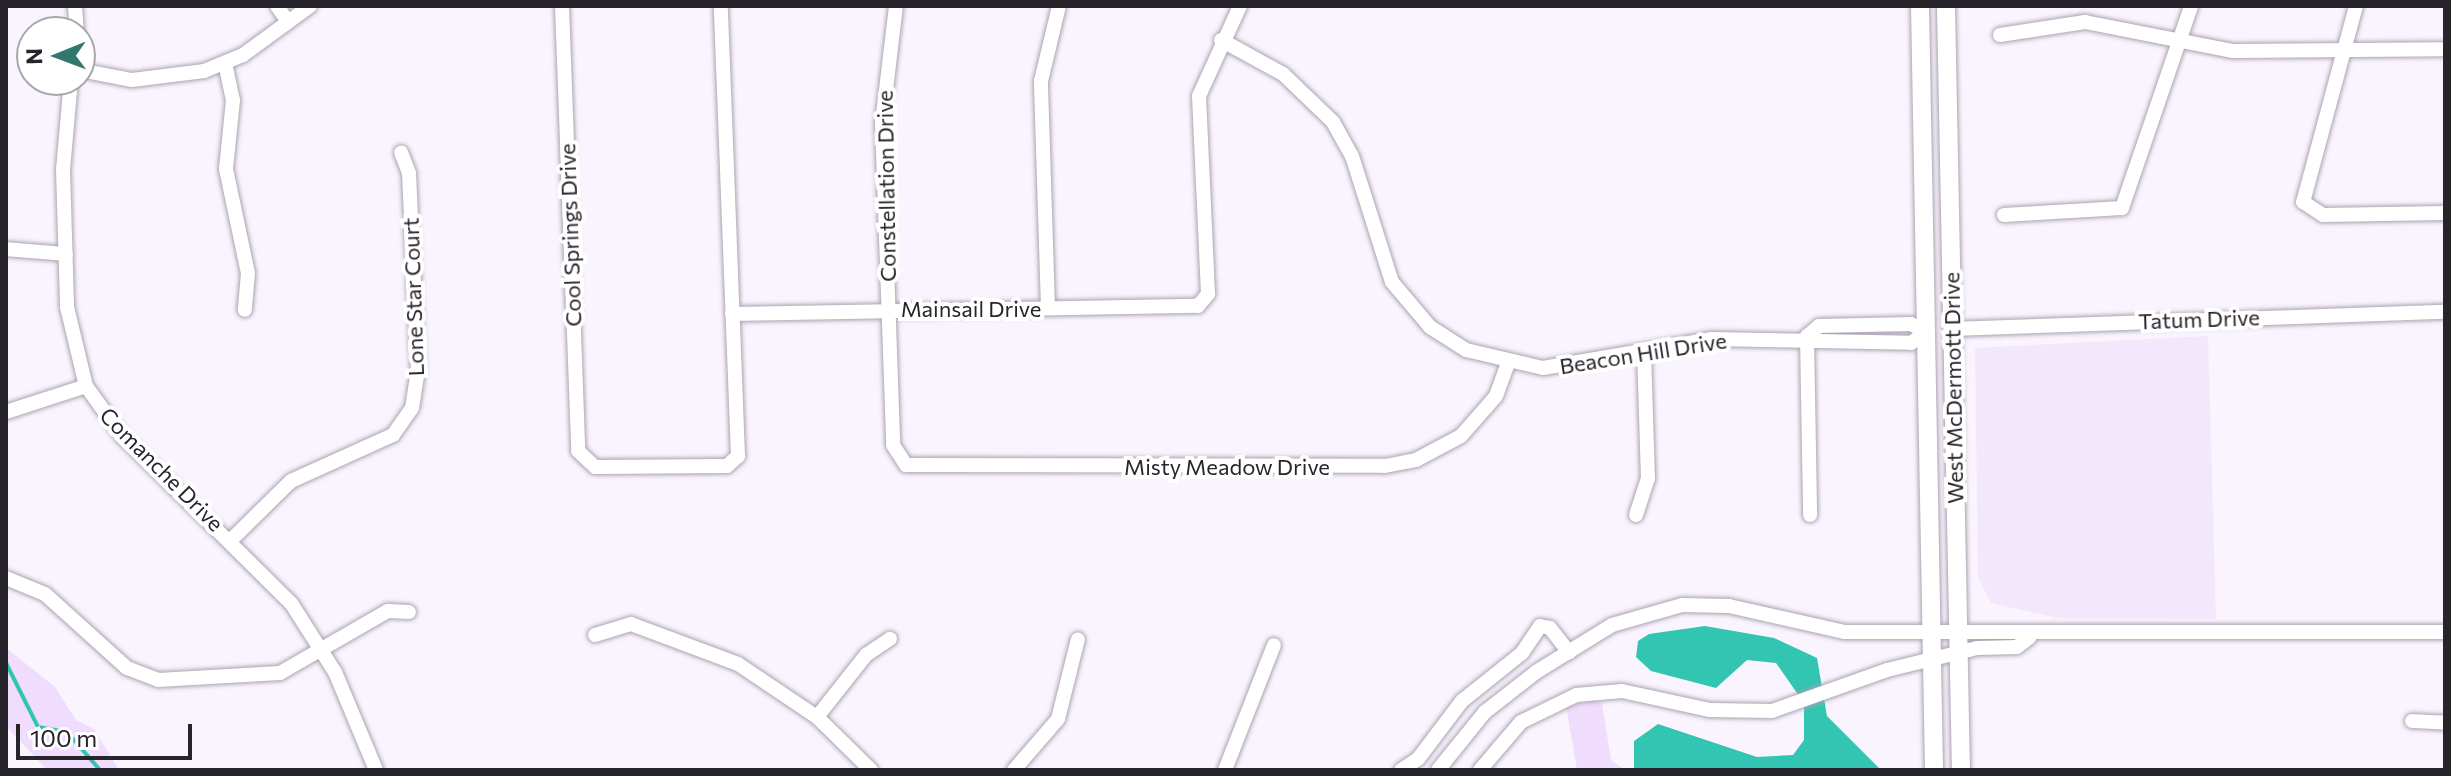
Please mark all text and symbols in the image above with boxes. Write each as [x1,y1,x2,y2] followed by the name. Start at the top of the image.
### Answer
[16,16,96,96] north arrow
[20,48,47,65] text: N
[871,90,901,282] street label: Constellation Drive
[554,143,586,327] street label: Cool Springs Drive
[397,217,429,377] street label: Lone Star Court
[1938,272,1968,504] street label: West McDermott Drive
[901,296,1041,322] street label: Mainsail Drive
[2138,304,2260,334] street label: Tatum Drive
[1558,327,1728,379] street label: Beacon Hill Drive
[95,402,229,536] street label: Comanche Drive
[1124,454,1330,480] street label: Misty Meadow Drive
[20,708,196,758] scale bar
[30,723,97,752] text: 100 m

